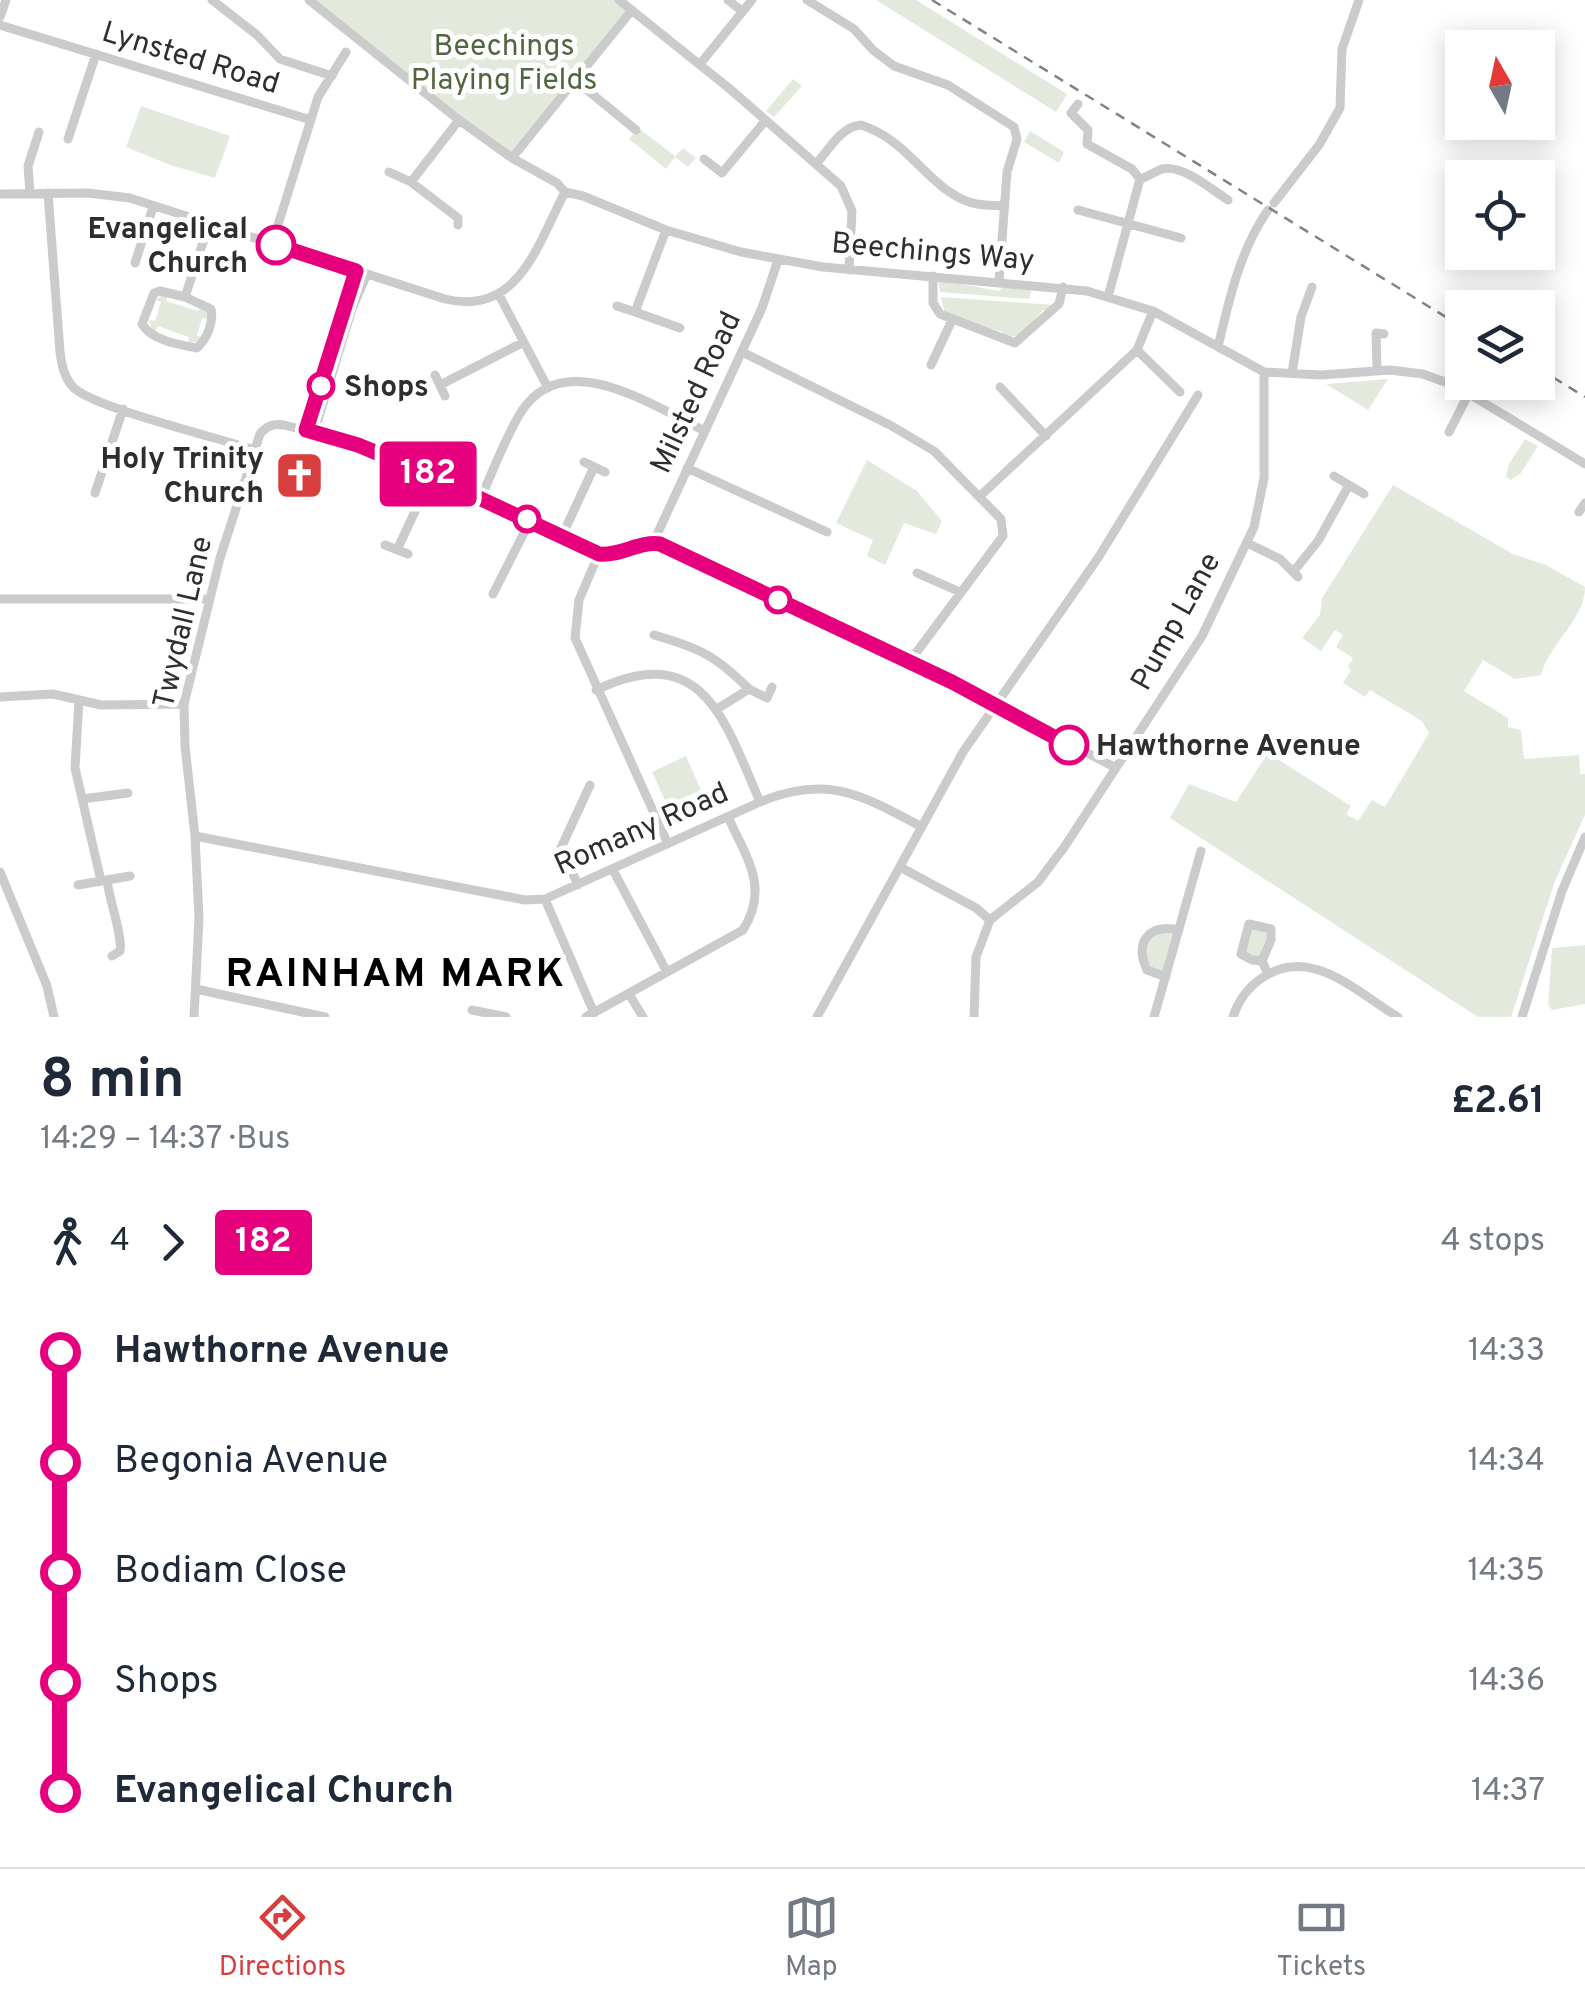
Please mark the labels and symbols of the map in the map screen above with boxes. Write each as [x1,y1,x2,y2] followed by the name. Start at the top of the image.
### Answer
[97,15,283,104] street label: Lynsted Road
[411,29,597,100] park label: Beechings Playing Fields
[1445,30,1555,140] north arrow
[88,212,248,283] place label: Evangelical Church
[257,226,295,264] marker: Evangelical Church
[830,226,1036,281] street label: Beechings Way
[644,306,751,480] street label: Milsted Road
[344,370,429,407] place label: Shops
[308,373,334,399] marker: Shops
[101,442,264,513] place label: Holy Trinity Church
[370,442,486,506] line badge: 182
[273,449,325,501] church icon: Holy Trinity Church
[514,506,540,532] unlabelled marker
[147,533,222,712] street label: Twydall Lane
[1124,547,1230,698] street label: Pump Lane
[765,587,791,613] unlabelled marker
[1050,726,1088,764] marker: Hawthorne Avenue
[1096,729,1361,766] place label: Hawthorne Avenue
[549,775,735,885] street label: Romany Road
[226,951,566,1001] district label: RAINHAM MARK

